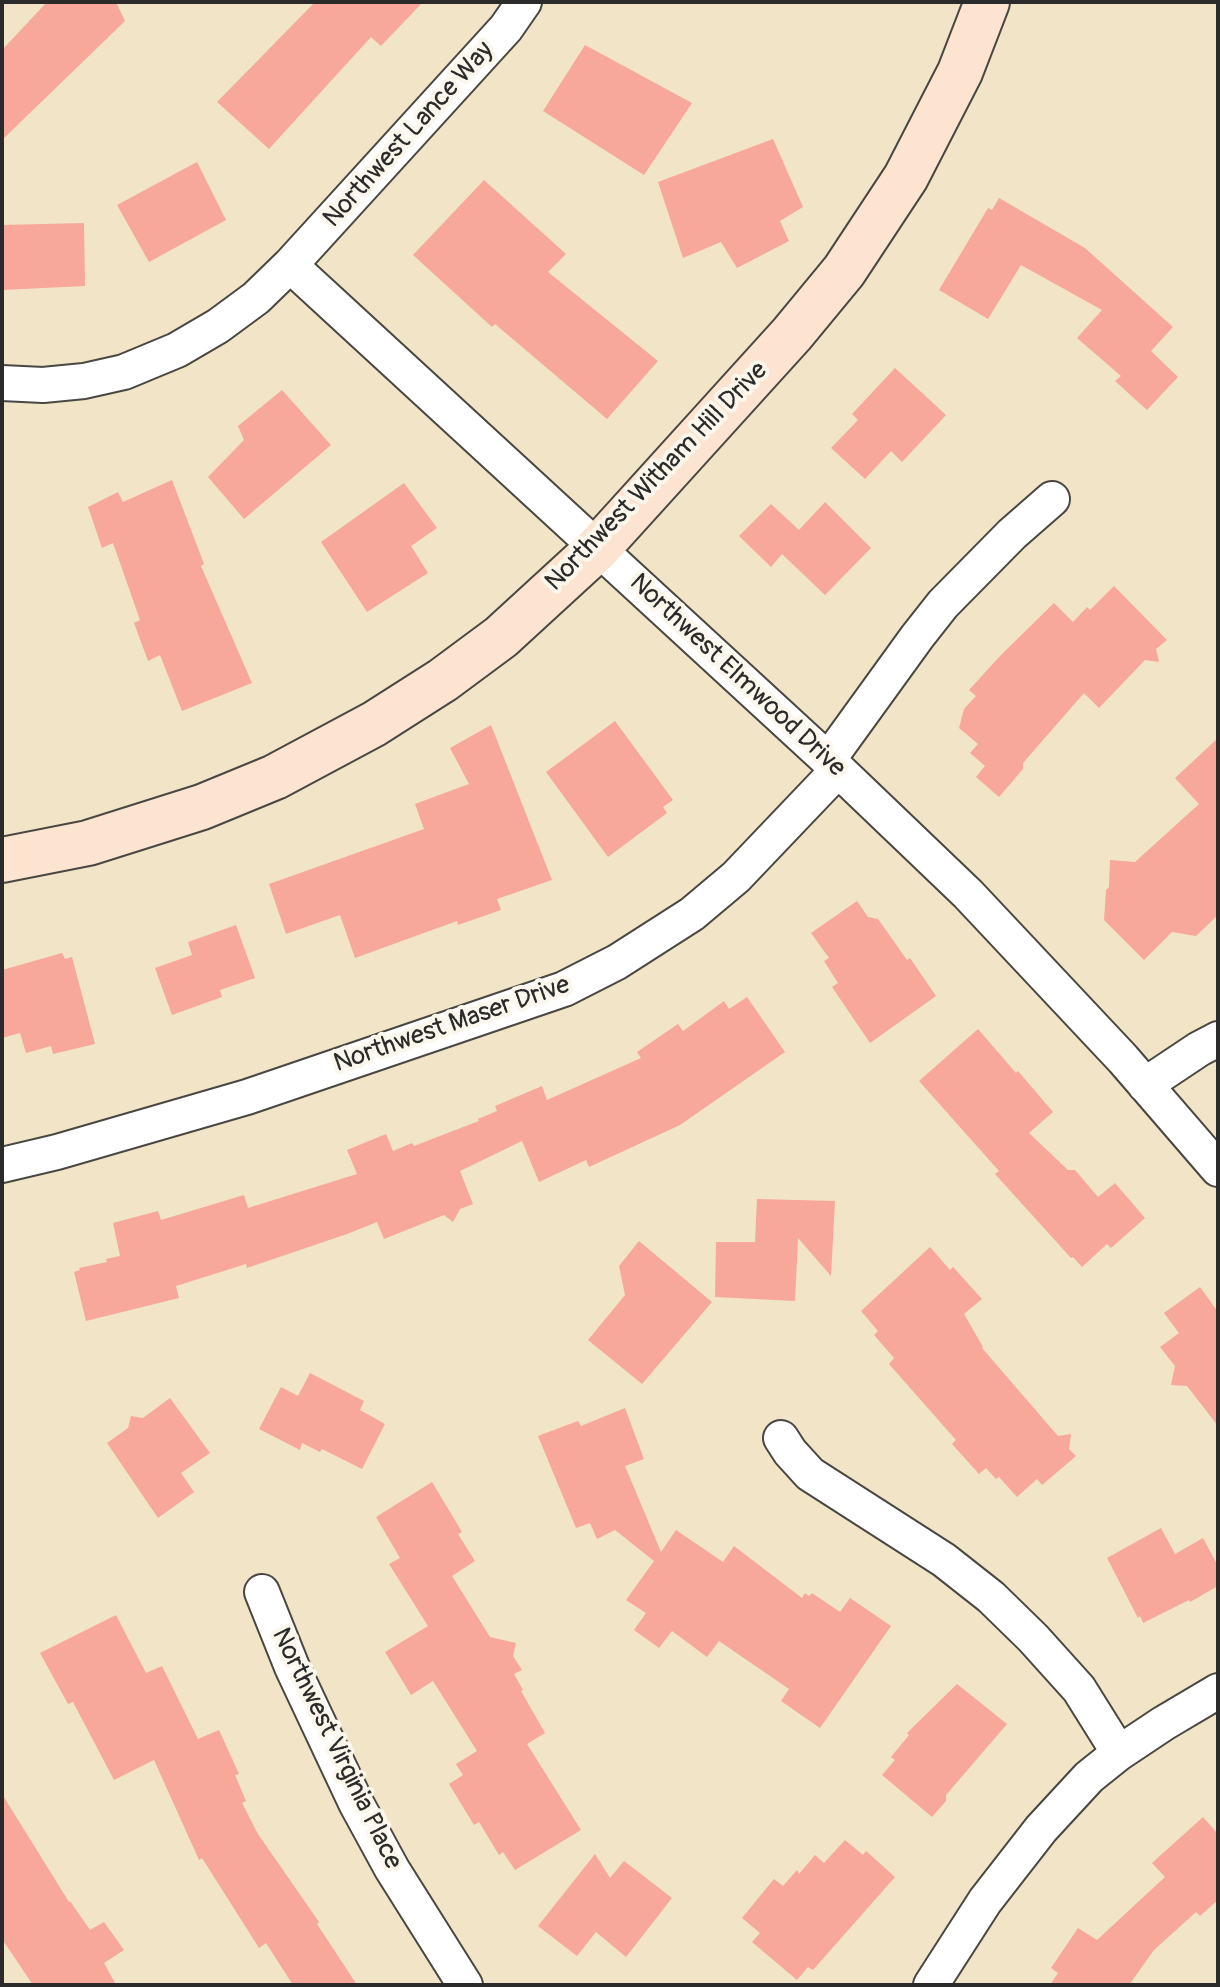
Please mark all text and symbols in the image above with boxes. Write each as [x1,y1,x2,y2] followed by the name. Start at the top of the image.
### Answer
[317,36,501,234] street label: Northwest Lance Way
[539,356,775,598] street label: Northwest Witham Hill Drive
[623,568,851,784] street label: Northwest Elmwood Drive
[330,970,574,1080] street label: Northwest Maser Drive
[264,1623,408,1875] street label: Northwest Virginia Place

